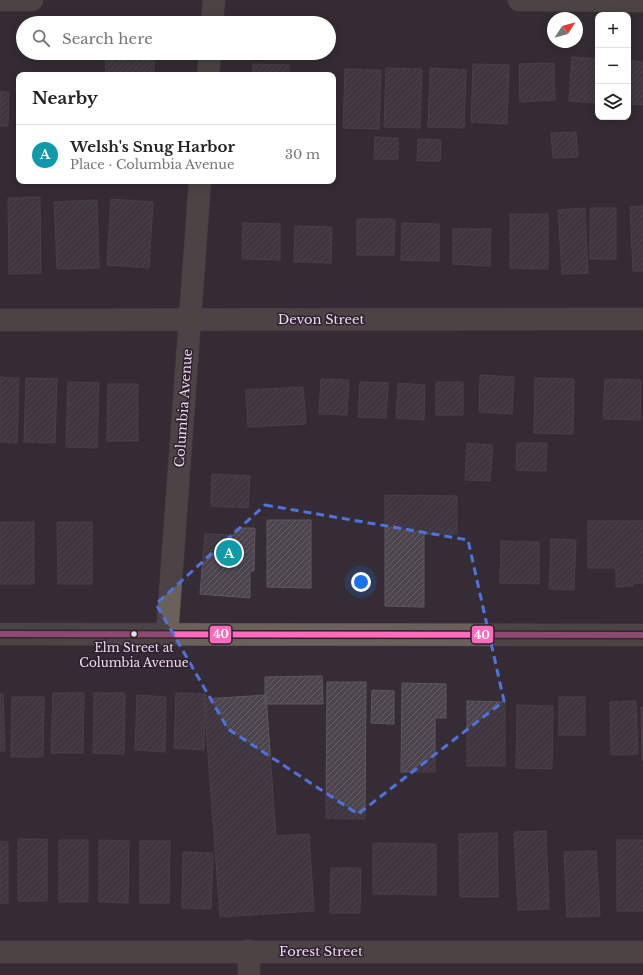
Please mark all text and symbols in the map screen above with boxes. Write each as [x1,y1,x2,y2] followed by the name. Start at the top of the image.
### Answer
[547,12,583,48] north arrow
[595,12,631,120] map controls
[595,12,631,48] button: +
[16,16,336,60] search box
[30,27,52,49] icon: search
[62,29,153,48] text: Search here
[595,48,631,84] button: −
[595,84,631,120] button: layers
[32,88,98,109] text: Nearby
[70,137,235,156] text: Welsh's Snug Harbor
[40,146,50,163] text: A
[285,146,320,163] text: 30 m
[70,156,234,173] text: Place · Columbia Avenue
[278,311,364,328] street label: Devon Street
[171,348,196,468] street label: Columbia Avenue
[216,538,242,568] pin: A
[351,572,371,592] your location
[209,625,232,644] line badge: 40
[471,625,494,644] line badge: 40
[213,627,229,641] text: 40
[474,628,490,642] text: 40
[129,629,139,639] marker: Elm Street at Columbia Avenue
[79,640,189,670] place label: Elm Street at Columbia Avenue
[279,943,363,960] street label: Forest Street

